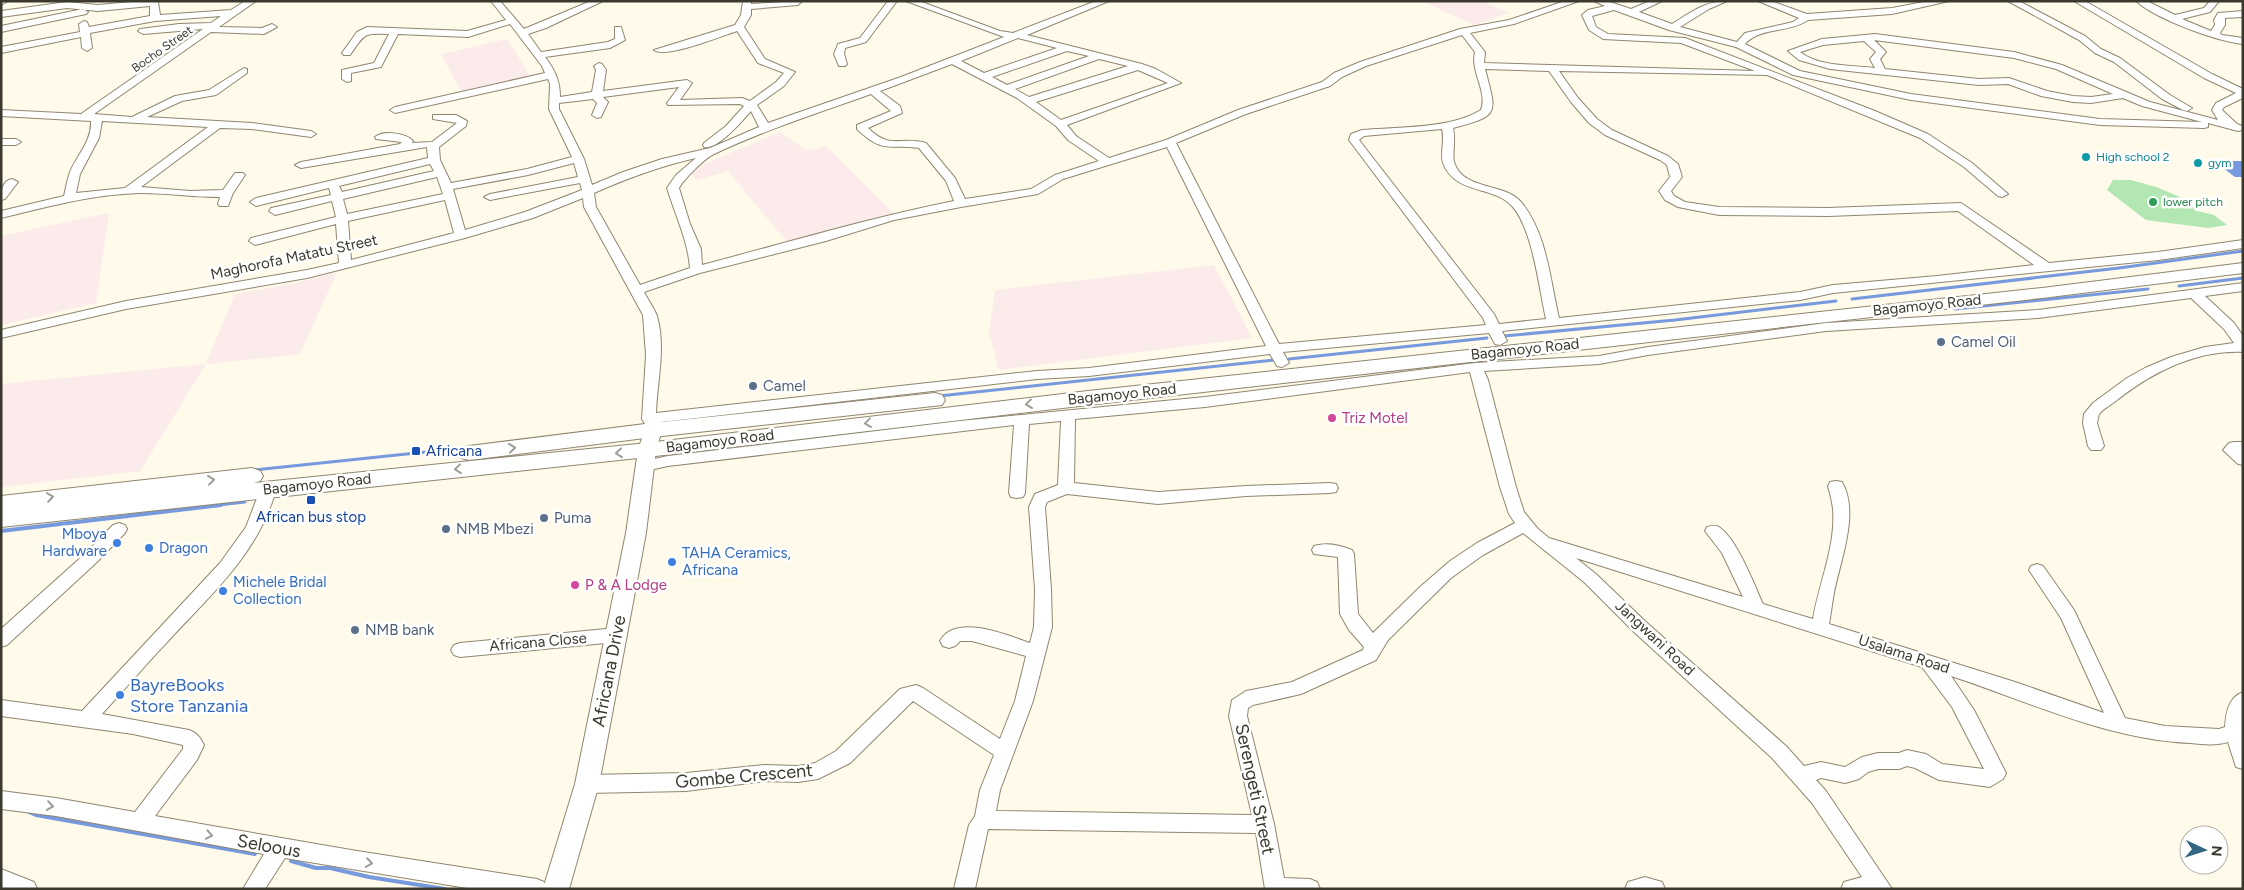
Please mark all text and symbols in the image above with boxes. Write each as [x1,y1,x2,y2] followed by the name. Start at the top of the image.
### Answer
[129,23,195,75] street label: Bocho Street
[2096,150,2170,164] place label: High school 2
[2080,151,2092,163] marker: High school 2
[2208,156,2232,170] place label: gym
[2192,157,2204,169] marker: gym
[2163,195,2223,209] place label: lower pitch
[2147,196,2159,208] marker: lower pitch
[209,230,379,283] street label: Maghorofa Matatu Street
[1872,290,1982,320] street label: Bagamoyo Road
[1951,333,2016,351] place label: Camel Oil
[1470,334,1580,364] street label: Bagamoyo Road
[1935,336,1947,348] marker: Camel Oil
[763,377,806,395] place label: Camel
[1067,379,1177,409] street label: Bagamoyo Road
[747,380,759,392] marker: Camel
[1025,398,1033,409] one-way arrow
[1342,409,1408,427] place label: Triz Motel
[1326,412,1338,424] marker: Triz Motel
[863,417,871,428] one-way arrow
[665,425,775,457] street label: Bagamoyo Road
[426,442,482,460] place label: Africana
[508,443,516,454] one-way arrow
[410,445,422,457] marker: Africana
[615,447,623,458] one-way arrow
[453,463,461,474] one-way arrow
[262,469,372,499] street label: Bagamoyo Road
[207,475,215,486] one-way arrow
[45,493,54,503] one-way arrow
[305,494,317,506] marker: African bus stop
[256,508,366,526] place label: African bus stop
[554,509,591,527] place label: Puma
[538,512,550,524] marker: Puma
[456,520,534,538] place label: NMB Mbezi
[440,523,452,535] marker: NMB Mbezi
[42,525,107,560] place label: Mboya Hardware
[111,537,123,549] marker: Mboya Hardware
[159,539,208,557] place label: Dragon
[143,542,155,554] marker: Dragon
[682,544,791,579] place label: TAHA Ceramics, Africana
[666,556,678,568] marker: TAHA Ceramics, Africana
[233,573,327,608] place label: Michele Bridal Collection
[585,576,667,594] place label: P & A Lodge
[569,579,581,591] marker: P & A Lodge
[217,585,229,597] marker: Michele Bridal Collection
[1612,597,1698,679] street label: Jangwani Road
[587,613,631,729] street label: Africana Drive
[365,621,435,639] place label: NMB bank
[349,624,361,636] marker: NMB bank
[489,629,587,655] street label: Africana Close
[1856,631,1952,677] street label: Usalama Road
[130,674,248,717] place label: BayreBooks Store Tanzania
[114,689,126,701] marker: BayreBooks Store Tanzania
[1230,722,1280,857] street label: Serengeti Street
[674,759,814,793] street label: Gombe Crescent
[45,801,54,811] one-way arrow
[2179,825,2229,875] north arrow
[205,830,214,840] one-way arrow
[235,830,303,862] street label: Seloous
[2208,845,2225,857] text: N
[365,858,374,868] one-way arrow

